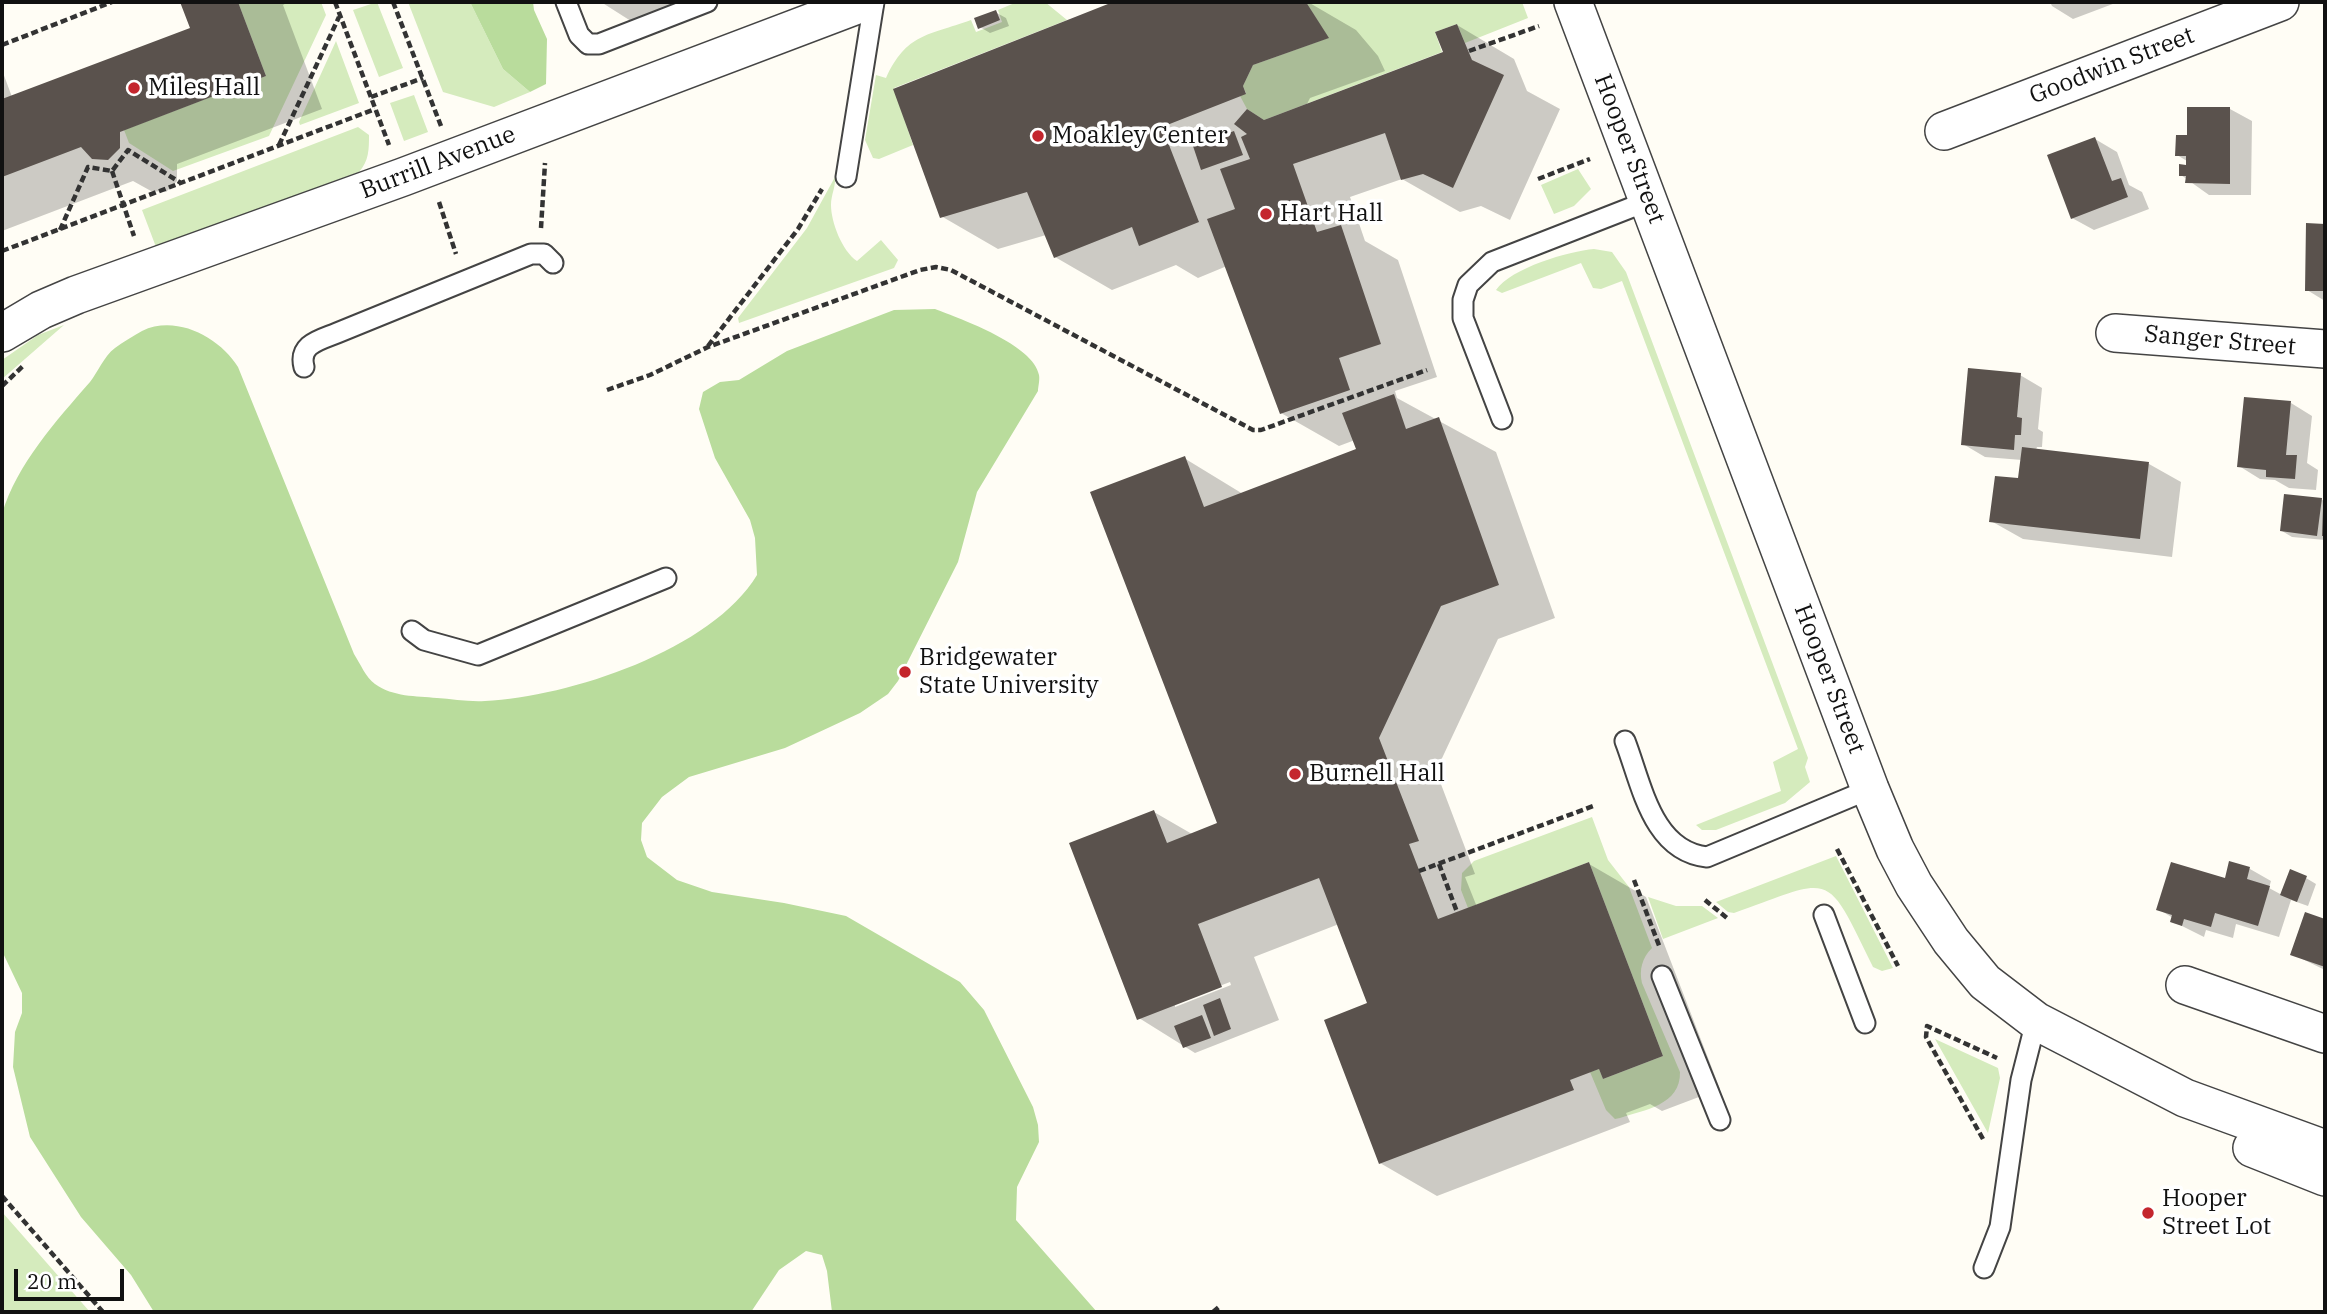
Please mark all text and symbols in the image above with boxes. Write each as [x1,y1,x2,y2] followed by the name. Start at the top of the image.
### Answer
[2026,21,2198,111] street label: Goodwin Street
[1587,70,1671,228] street label: Hooper Street
[148,74,260,102] place label: Miles Hall
[126,80,142,96] marker: Miles Hall
[356,120,520,206] street label: Burrill Avenue
[1052,122,1228,150] place label: Moakley Center
[1030,128,1046,144] marker: Moakley Center
[1280,200,1383,228] place label: Hart Hall
[1258,206,1274,222] marker: Hart Hall
[2143,320,2297,362] street label: Sanger Street
[1787,600,1871,758] street label: Hooper Street
[919,644,1099,700] place label: Bridgewater State University
[897,664,913,680] marker: Bridgewater State University
[1309,760,1445,788] place label: Burnell Hall
[1287,766,1303,782] marker: Burnell Hall
[2162,1185,2271,1241] place label: Hooper Street Lot
[2140,1205,2156,1221] marker: Hooper Street Lot
[18,1254,128,1298] scale bar
[27,1267,77,1295] text: 20 m

